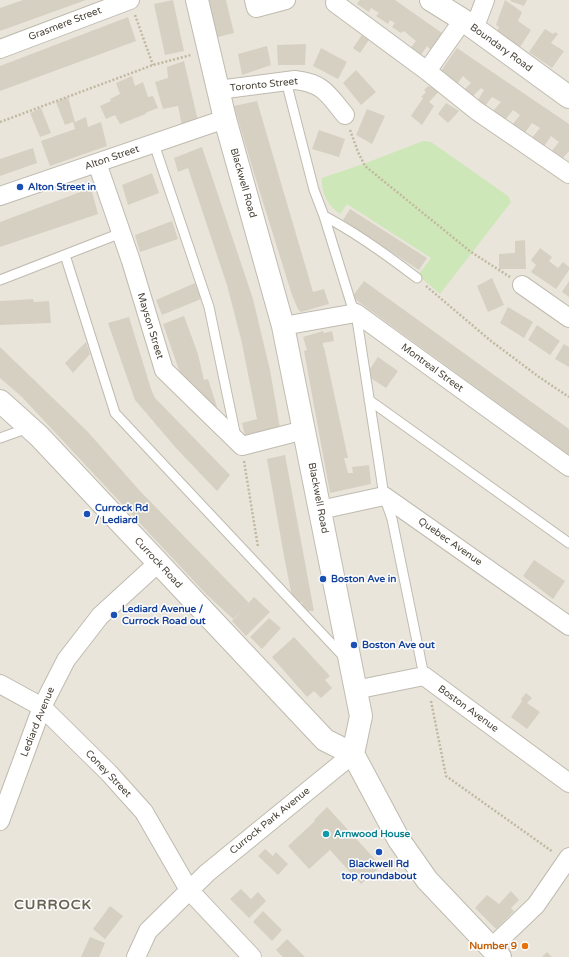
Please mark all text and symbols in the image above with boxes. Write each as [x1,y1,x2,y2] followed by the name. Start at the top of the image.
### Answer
[27,5,103,43] street label: Grasmere Street
[468,21,534,75] street label: Boundary Road
[229,75,299,95] street label: Toronto Street
[83,143,141,173] street label: Alton Street
[227,147,259,219] street label: Blackwell Road
[28,181,96,193] place label: Alton Street in
[15,182,25,192] marker: Alton Street in
[134,291,166,361] street label: Mayson Street
[399,341,465,395] street label: Montreal Street
[305,462,331,534] street label: Blackwell Road
[95,502,148,526] place label: Currock Rd / Lediard
[82,509,92,519] marker: Currock Rd / Lediard
[416,515,484,569] street label: Quebec Avenue
[131,535,185,591] street label: Currock Road
[331,573,396,585] place label: Boston Ave in
[318,574,328,584] marker: Boston Ave in
[122,603,206,626] place label: Lediard Avenue / Currock Road out
[109,610,119,620] marker: Lediard Avenue / Currock Road out
[362,639,435,651] place label: Boston Ave out
[349,640,359,650] marker: Boston Ave out
[435,683,501,735] street label: Boston Avenue
[19,685,57,759] street label: Lediard Avenue
[82,748,134,800] street label: Coney Street
[228,785,312,857] street label: Currock Park Avenue
[334,828,410,840] place label: Arnwood House
[321,829,331,839] marker: Arnwood House
[374,847,384,857] marker: Blackwell Rd top roundabout
[342,858,416,882] place label: Blackwell Rd top roundabout
[14,897,92,913] district label: CURROCK
[469,940,517,952] place label: Number 9
[520,941,530,951] marker: Number 9

